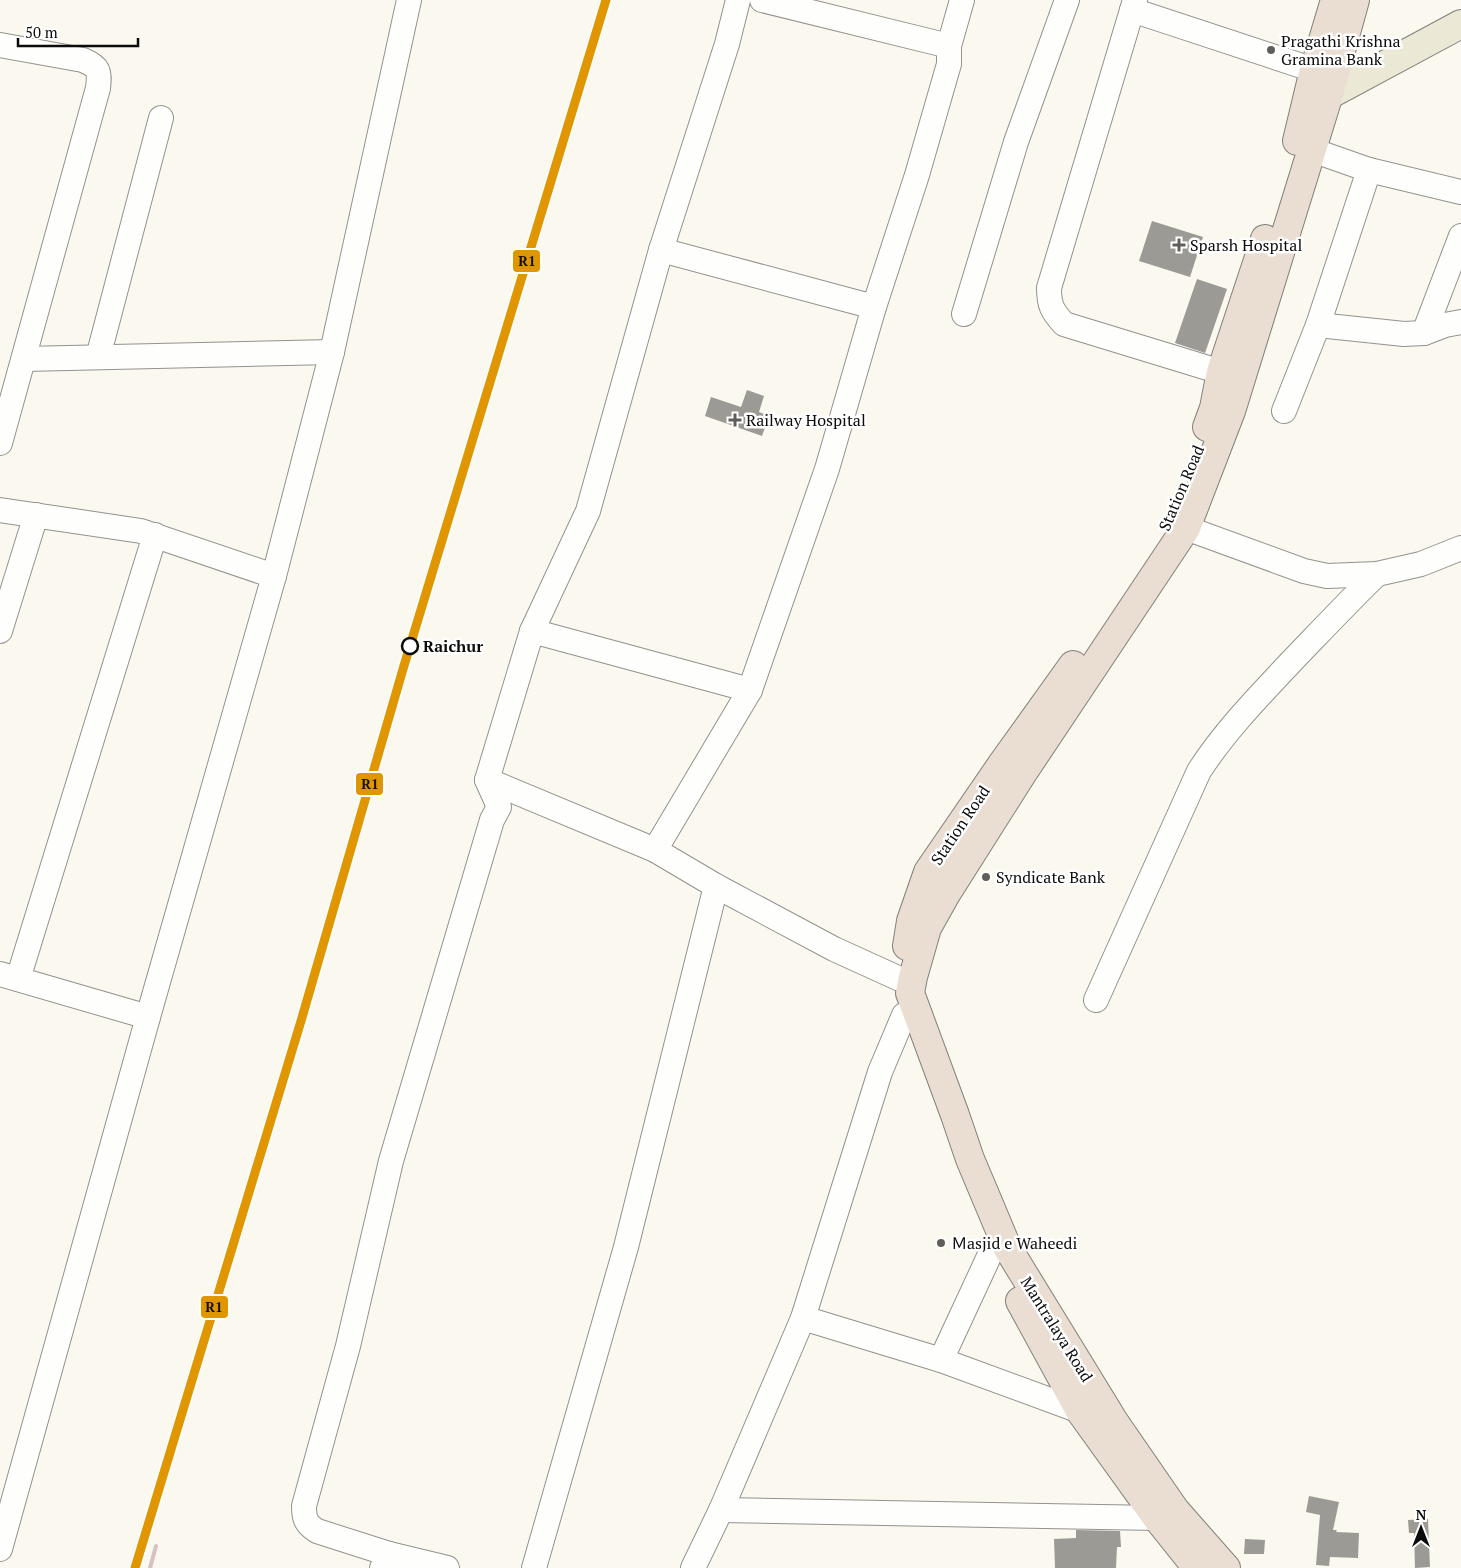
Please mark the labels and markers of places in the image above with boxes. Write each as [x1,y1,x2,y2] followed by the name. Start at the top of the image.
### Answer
[1281,30,1400,70] place label: Pragathi Krishna Gramina Bank
[1265,44,1277,56] marker: Pragathi Krishna Gramina Bank
[1190,234,1302,256] place label: Sparsh Hospital
[1172,238,1186,252] marker: Sparsh Hospital
[746,409,866,431] place label: Railway Hospital
[728,413,742,427] marker: Railway Hospital
[423,635,483,657] place label: Raichur
[401,637,419,655] marker: Raichur
[996,866,1106,888] place label: Syndicate Bank
[980,871,992,883] marker: Syndicate Bank
[951,1232,1077,1254] place label: Ｍasjid e Waheedi
[935,1237,947,1249] marker: Ｍasjid e Waheedi

